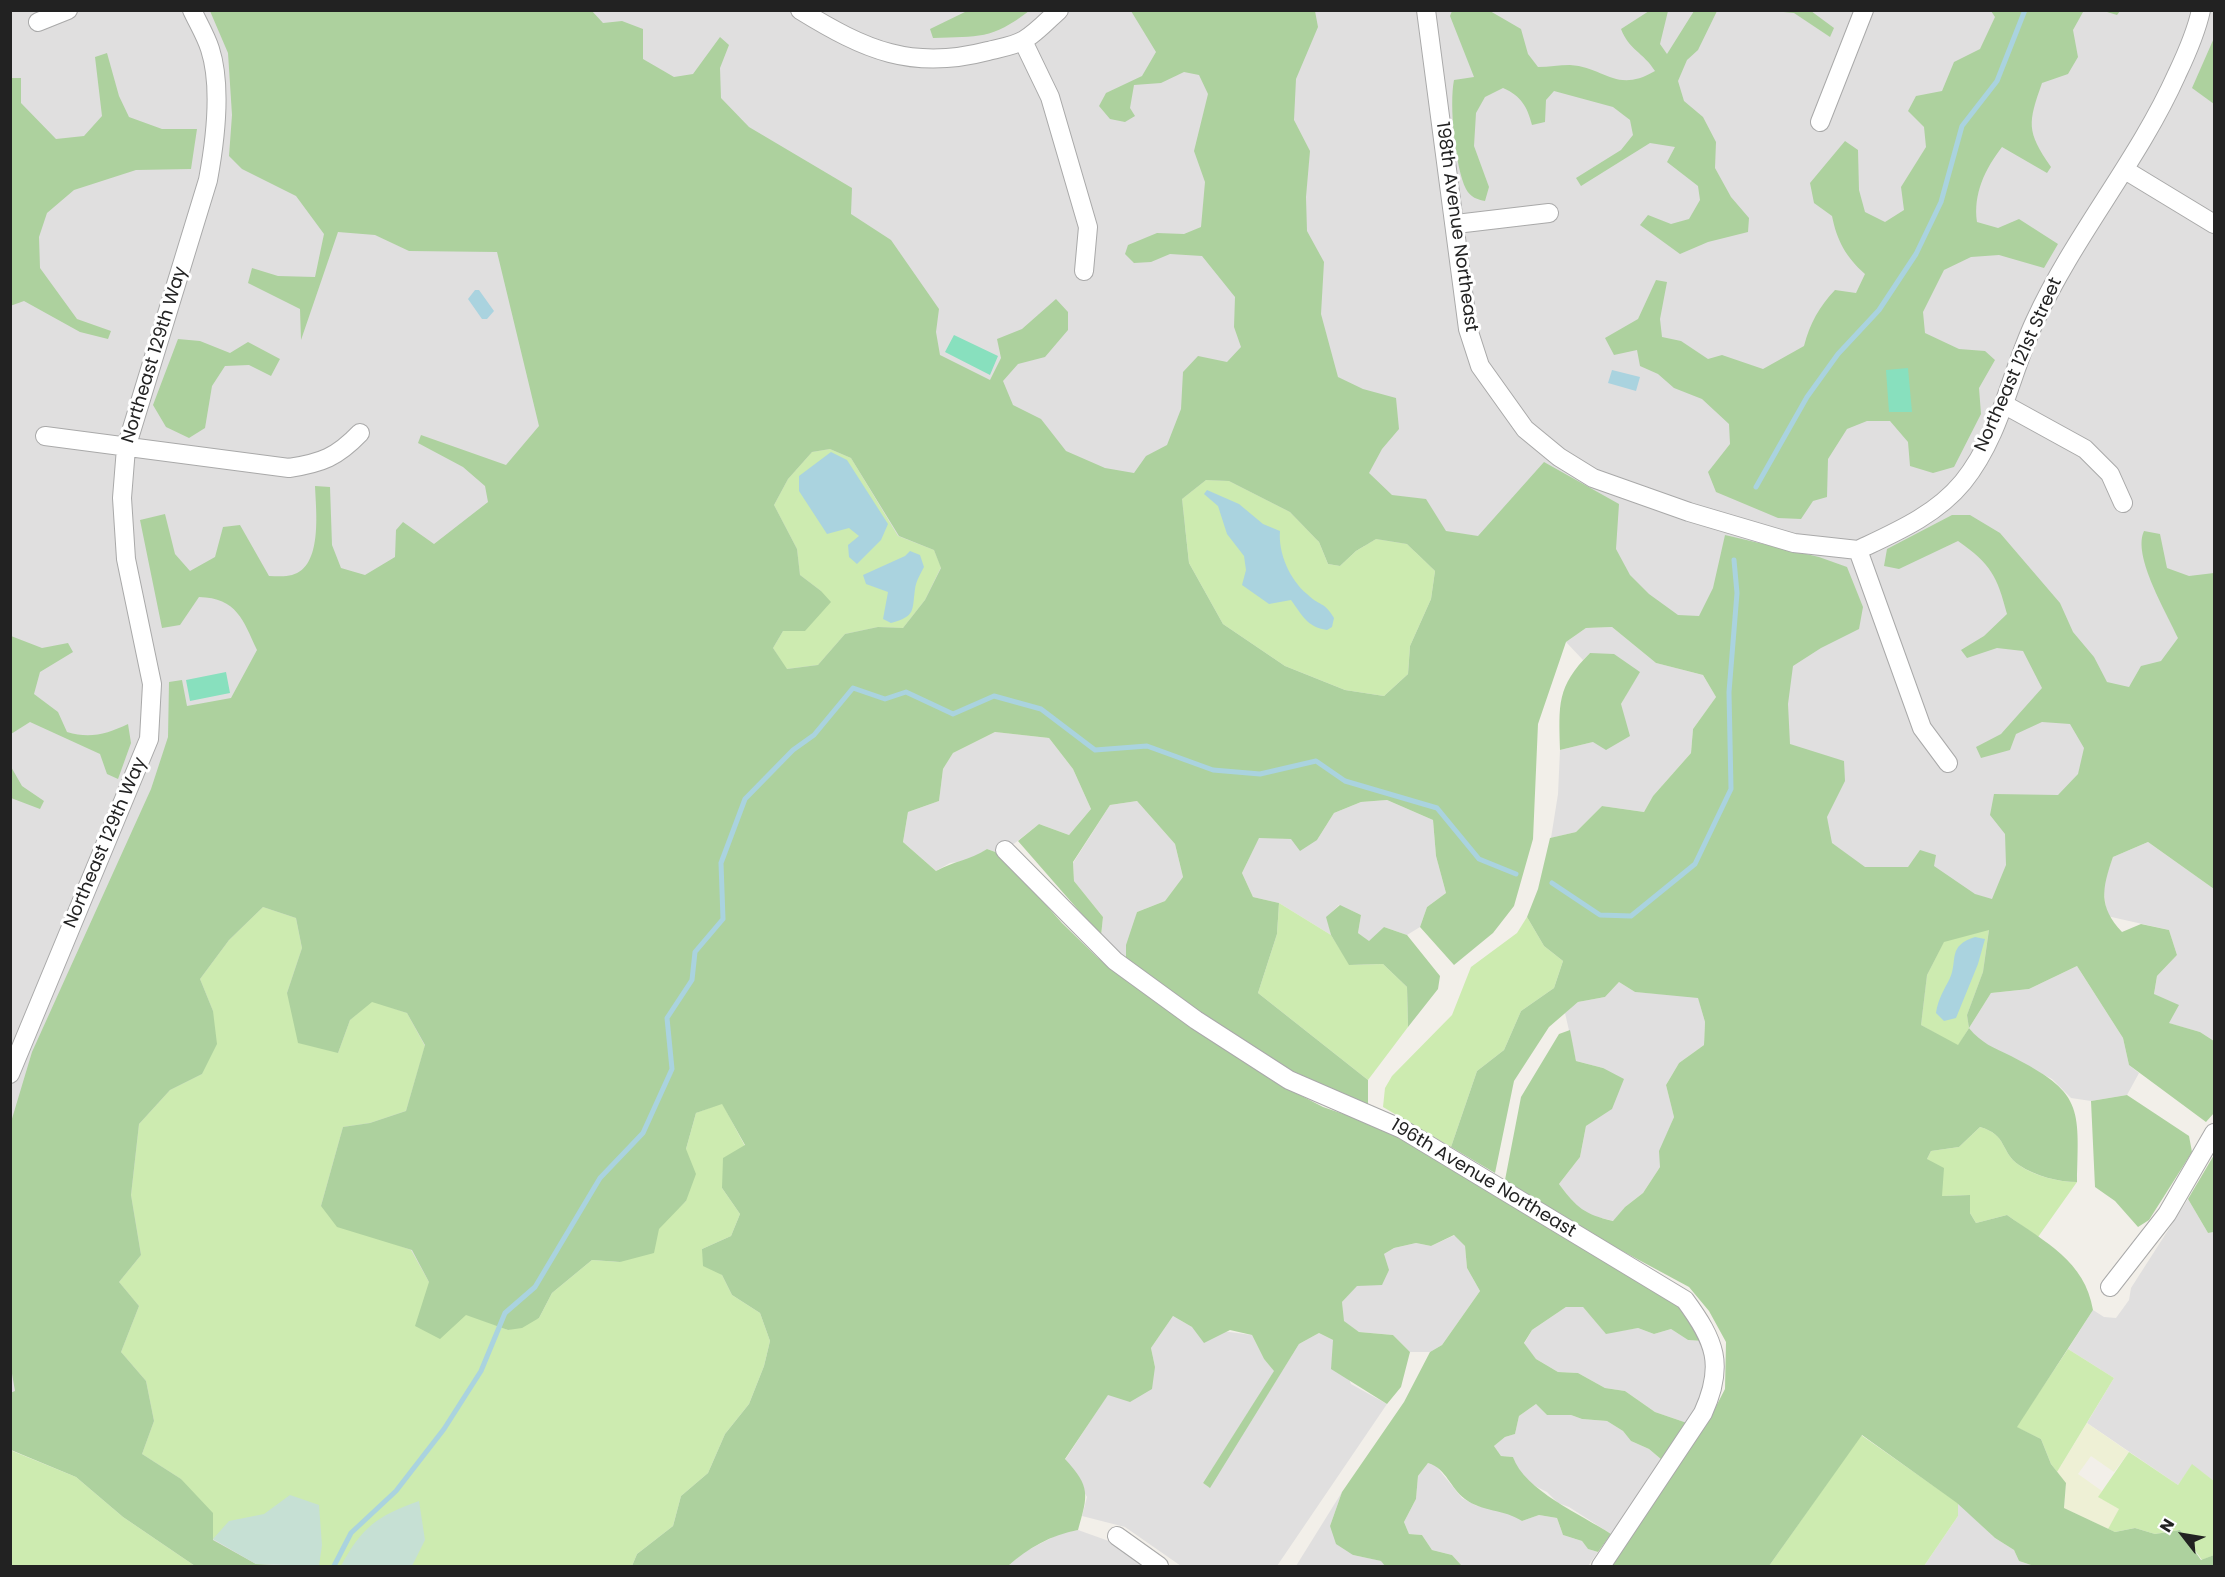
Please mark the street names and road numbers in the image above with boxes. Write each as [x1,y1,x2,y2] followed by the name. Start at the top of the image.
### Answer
[1431,121,1481,333] street label: 198th Avenue Northeast
[118,264,192,446] street label: Northeast 129th Way
[1971,275,2067,455] street label: Northeast 121st Street
[60,754,152,932] street label: Northeast 129th Way
[1387,1115,1579,1243] street label: 196th Avenue Northeast

